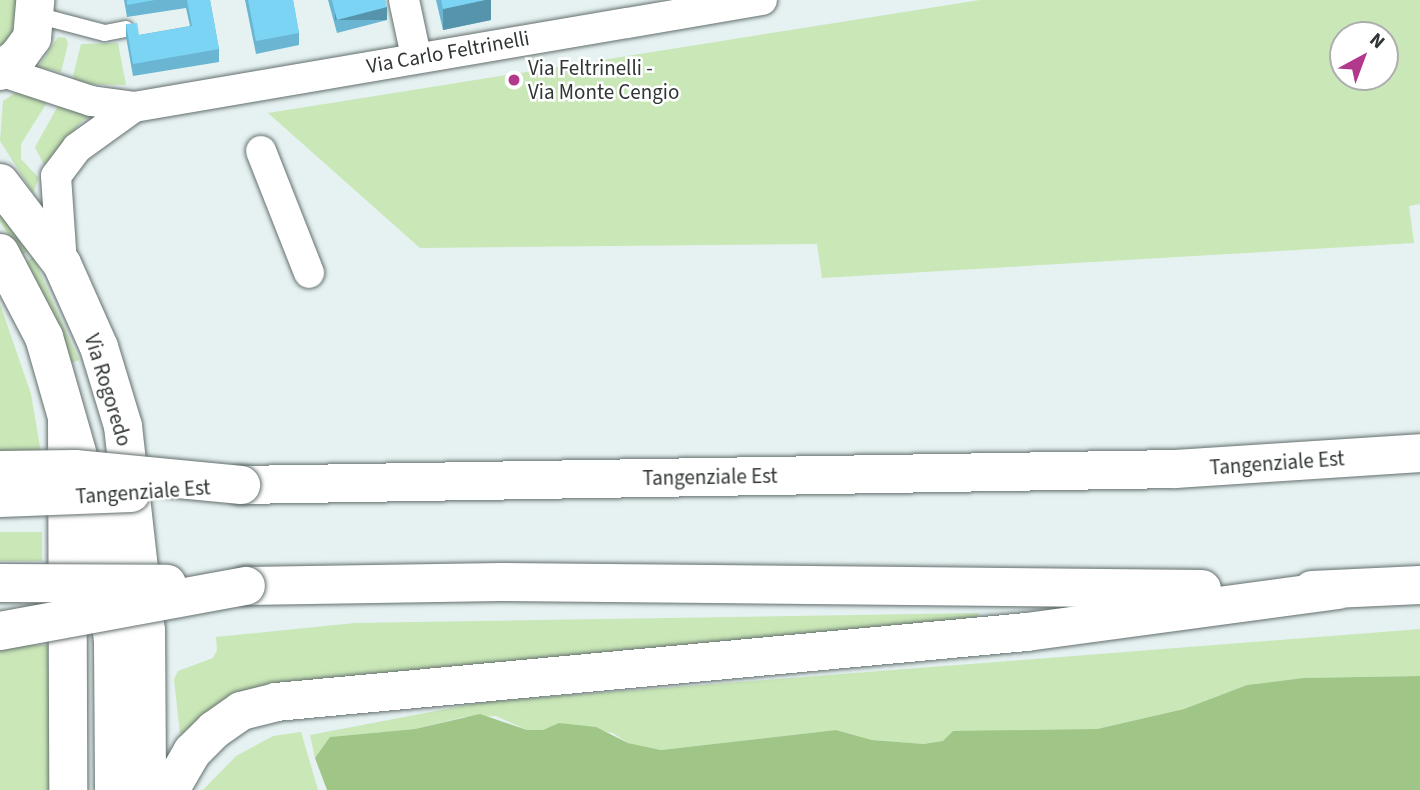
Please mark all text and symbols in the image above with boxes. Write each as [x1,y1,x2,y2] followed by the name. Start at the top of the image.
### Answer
[1329,21,1399,91] north arrow
[365,25,531,79] street label: Via Carlo Feltrinelli
[1363,27,1390,56] text: N
[528,55,679,105] place label: Via Feltrinelli - Via Monte Cengio
[506,72,522,88] marker: Via Feltrinelli - Via Monte Cengio
[79,331,137,449] street label: Via Rogoredo
[1209,446,1345,480] street label: Tangenziale Est
[642,463,778,491] street label: Tangenziale Est
[75,475,211,509] street label: Tangenziale Est

